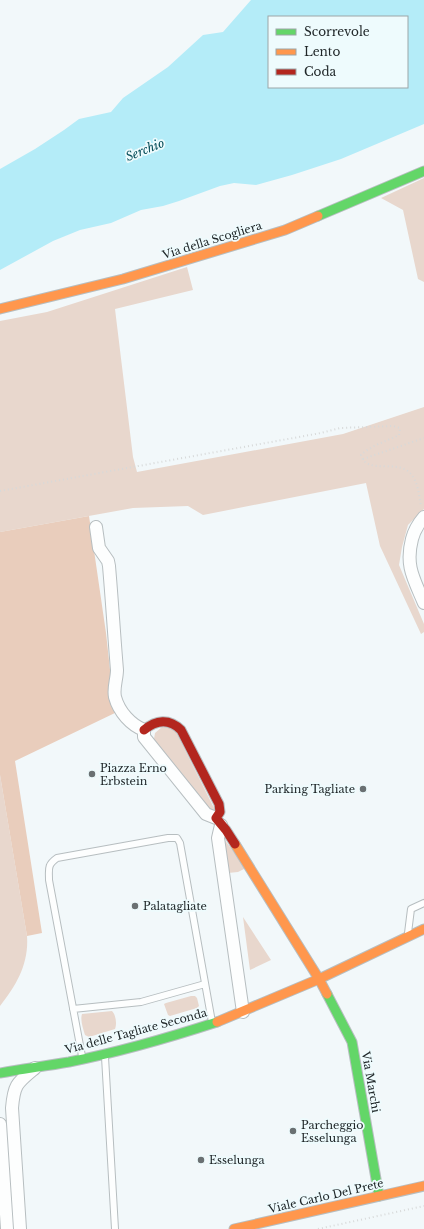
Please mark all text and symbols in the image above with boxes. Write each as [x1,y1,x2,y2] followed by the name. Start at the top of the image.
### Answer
[268,16,408,88] legend
[304,24,370,39] text: Scorrevole
[304,44,340,59] text: Lento
[304,64,337,79] text: Coda
[123,135,166,164] water label: Serchio
[160,218,264,262] street label: Via della Scogliera
[100,761,167,788] place label: Piazza Erno Erbstein
[87,769,97,779] marker: Piazza Erno Erbstein
[265,782,355,796] place label: Parking Tagliate
[358,784,368,794] marker: Parking Tagliate
[143,899,207,913] place label: Palatagliate
[130,901,140,911] marker: Palatagliate
[63,1005,209,1057] street label: Via delle Tagliate Seconda
[359,1049,383,1114] street label: Via Marchi
[301,1118,364,1145] place label: Parcheggio Esselunga
[288,1126,298,1136] marker: Parcheggio Esselunga
[209,1153,265,1167] place label: Esselunga
[196,1155,206,1165] marker: Esselunga
[266,1176,385,1216] street label: Viale Carlo Del Prete

